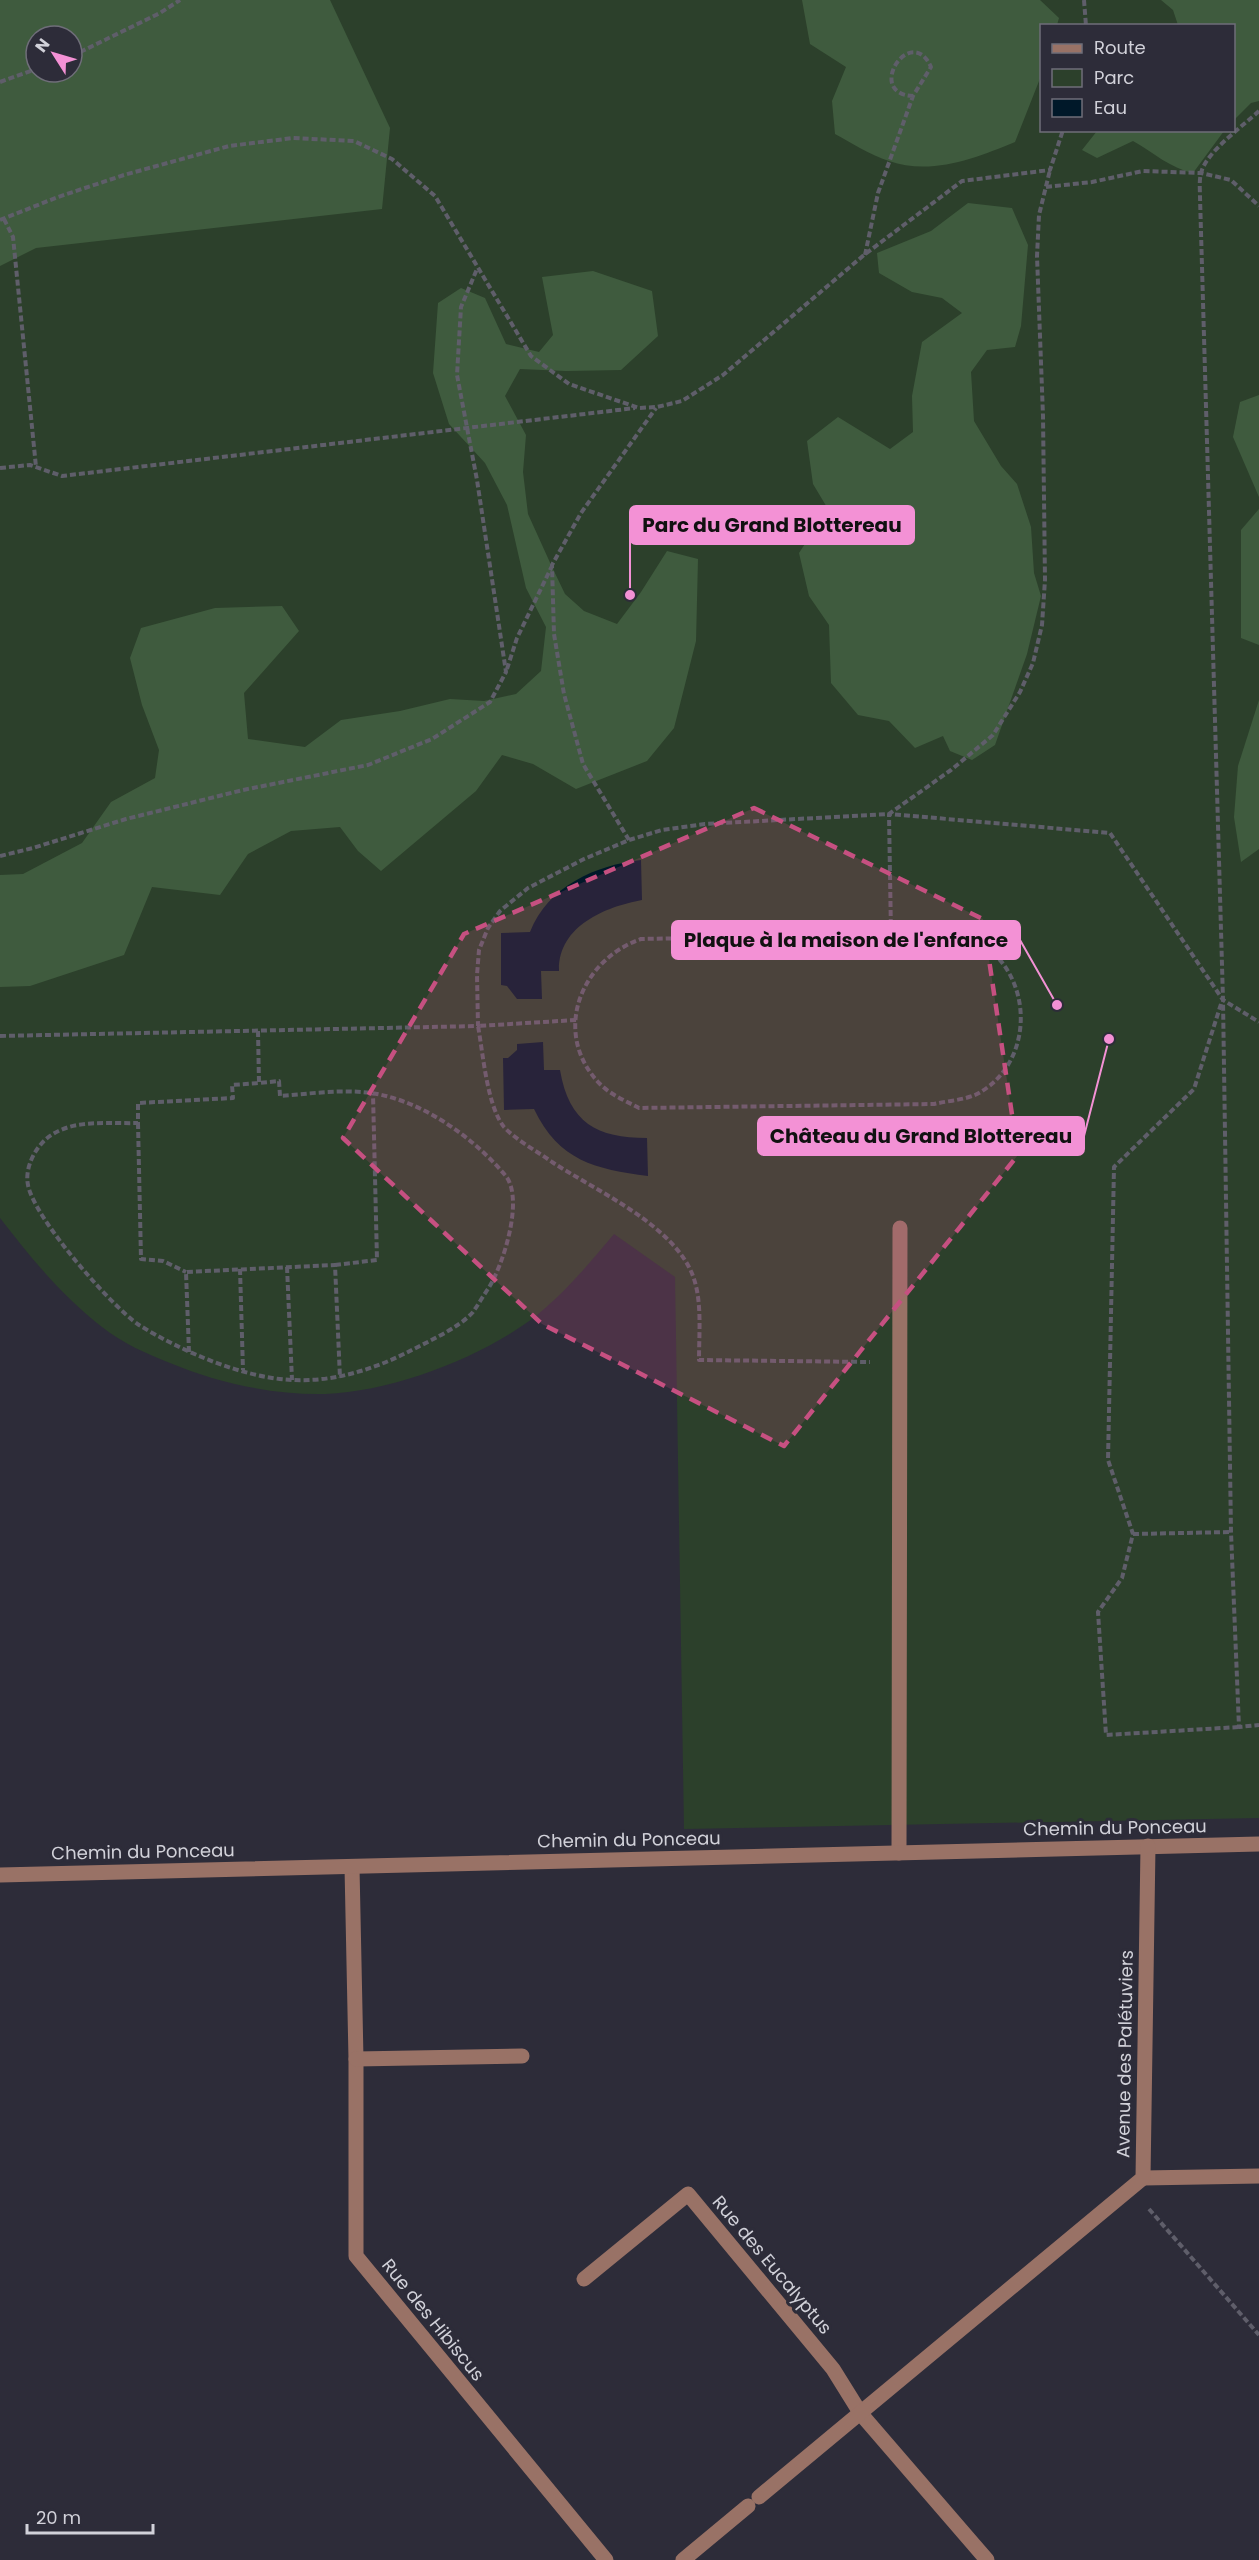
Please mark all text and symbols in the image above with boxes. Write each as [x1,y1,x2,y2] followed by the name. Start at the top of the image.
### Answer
[24,24,84,84] north arrow
[1040,24,1235,132] legend
[30,34,55,57] text: N
[1094,35,1146,60] text: Route
[1094,65,1134,90] text: Parc
[1094,95,1127,120] text: Eau
[630,506,914,544] callout: Parc du Grand Blottereau
[642,511,902,539] text: Parc du Grand Blottereau
[672,921,1020,959] callout: Plaque à la maison de l'enfance
[684,926,1008,954] text: Plaque à la maison de l'enfance
[758,1117,1084,1155] callout: Château du Grand Blottereau
[770,1122,1072,1150] text: Château du Grand Blottereau
[1023,1813,1207,1842] street label: Chemin du Ponceau
[537,1825,721,1854] street label: Chemin du Ponceau
[51,1837,235,1866] street label: Chemin du Ponceau
[1110,1950,1139,2158] street label: Avenue des Palétuviers
[707,2190,838,2339] street label: Rue des Eucalyptus
[376,2253,491,2386] street label: Rue des Hibiscus
[27,2497,153,2535] scale bar
[36,2505,81,2530] text: 20 m

